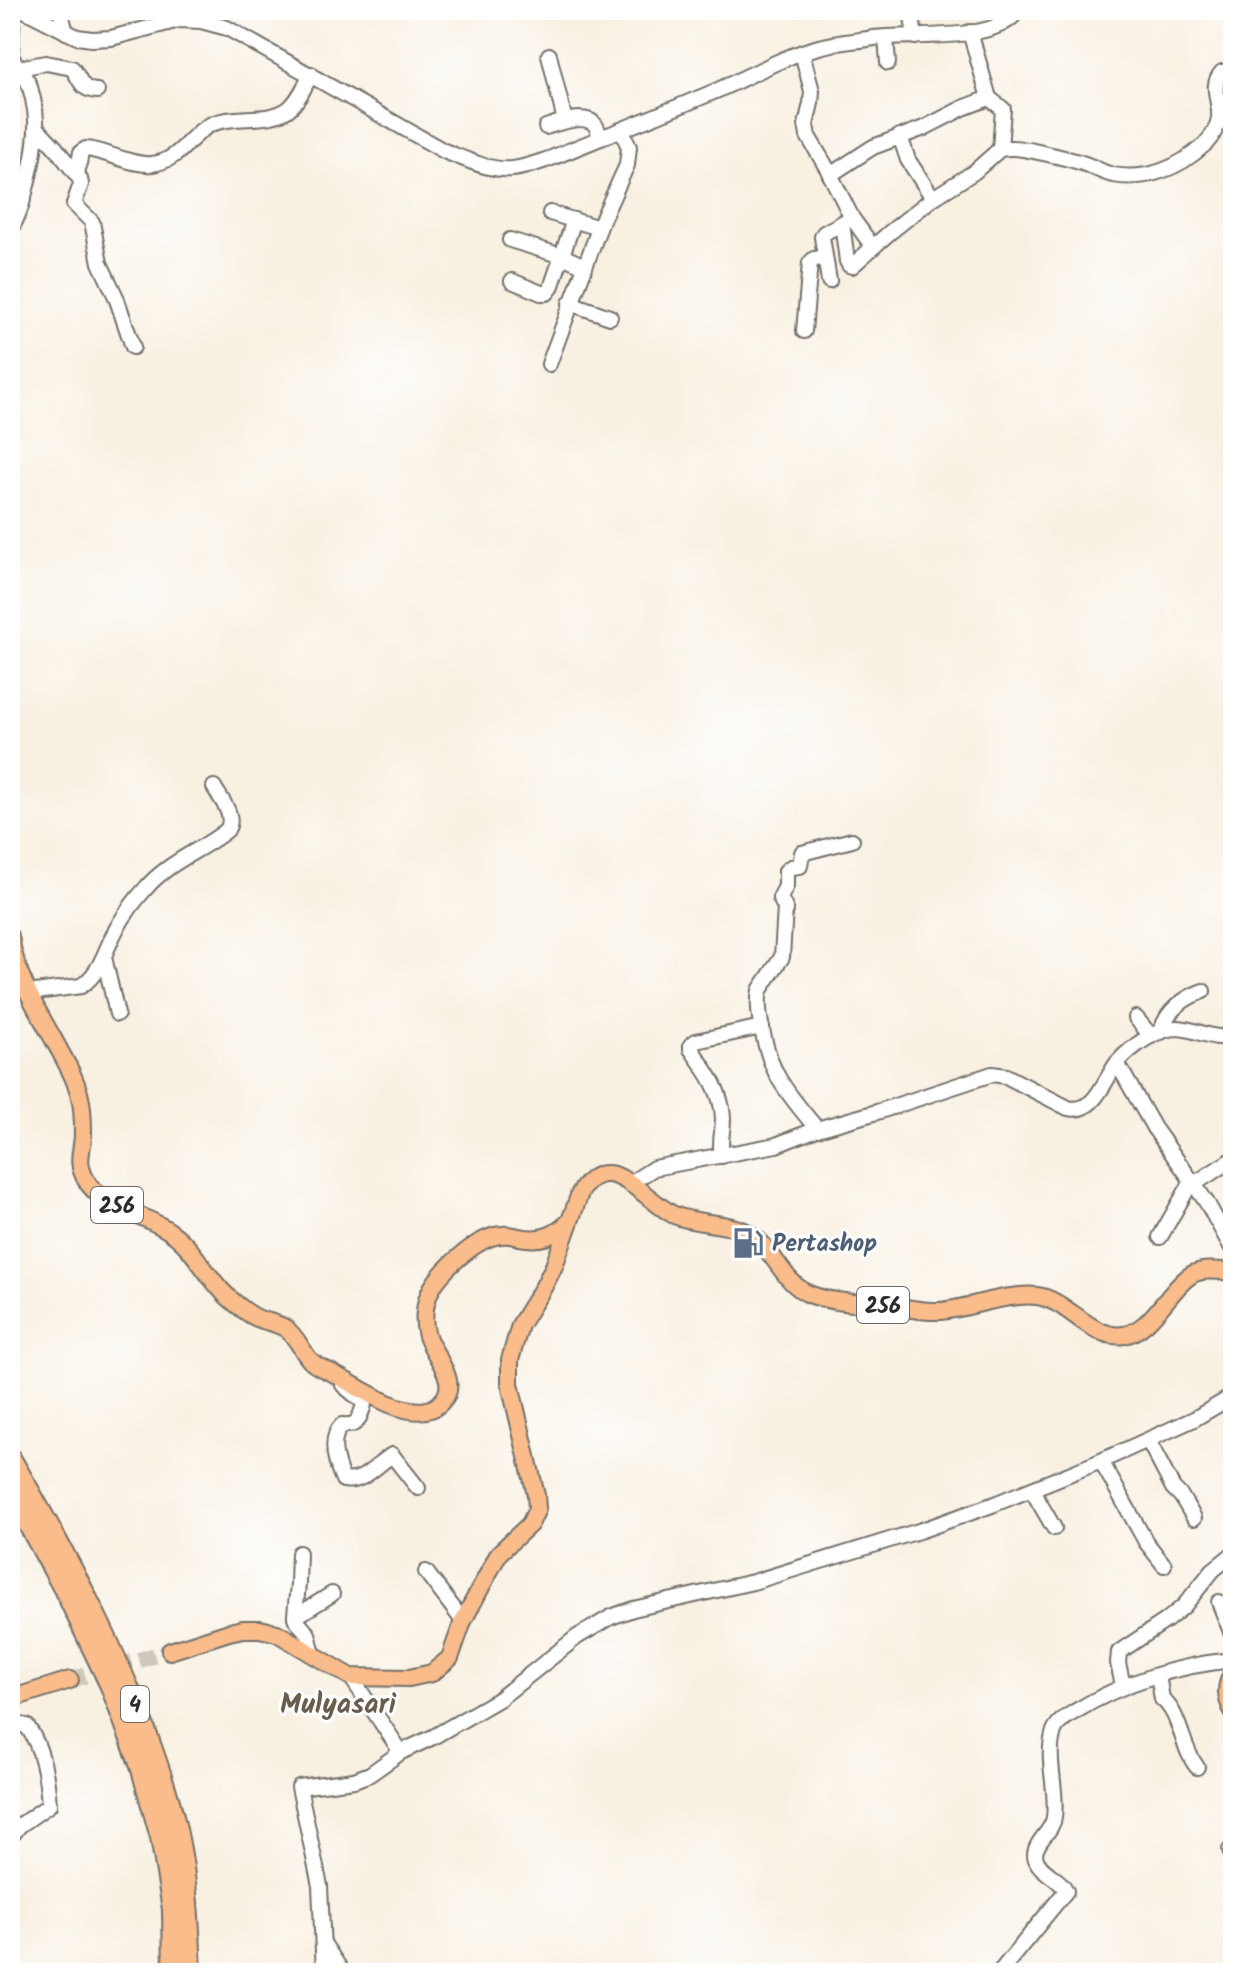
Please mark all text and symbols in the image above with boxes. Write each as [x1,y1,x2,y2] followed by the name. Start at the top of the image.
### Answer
[91,1187,143,1223] road number: 256
[772,1225,877,1264] place label: Pertashop
[731,1226,765,1260] fuel station icon: Pertashop
[857,1287,909,1323] road number: 256
[280,1683,397,1728] district label: Mulyasari
[121,1686,149,1722] road number: 4

